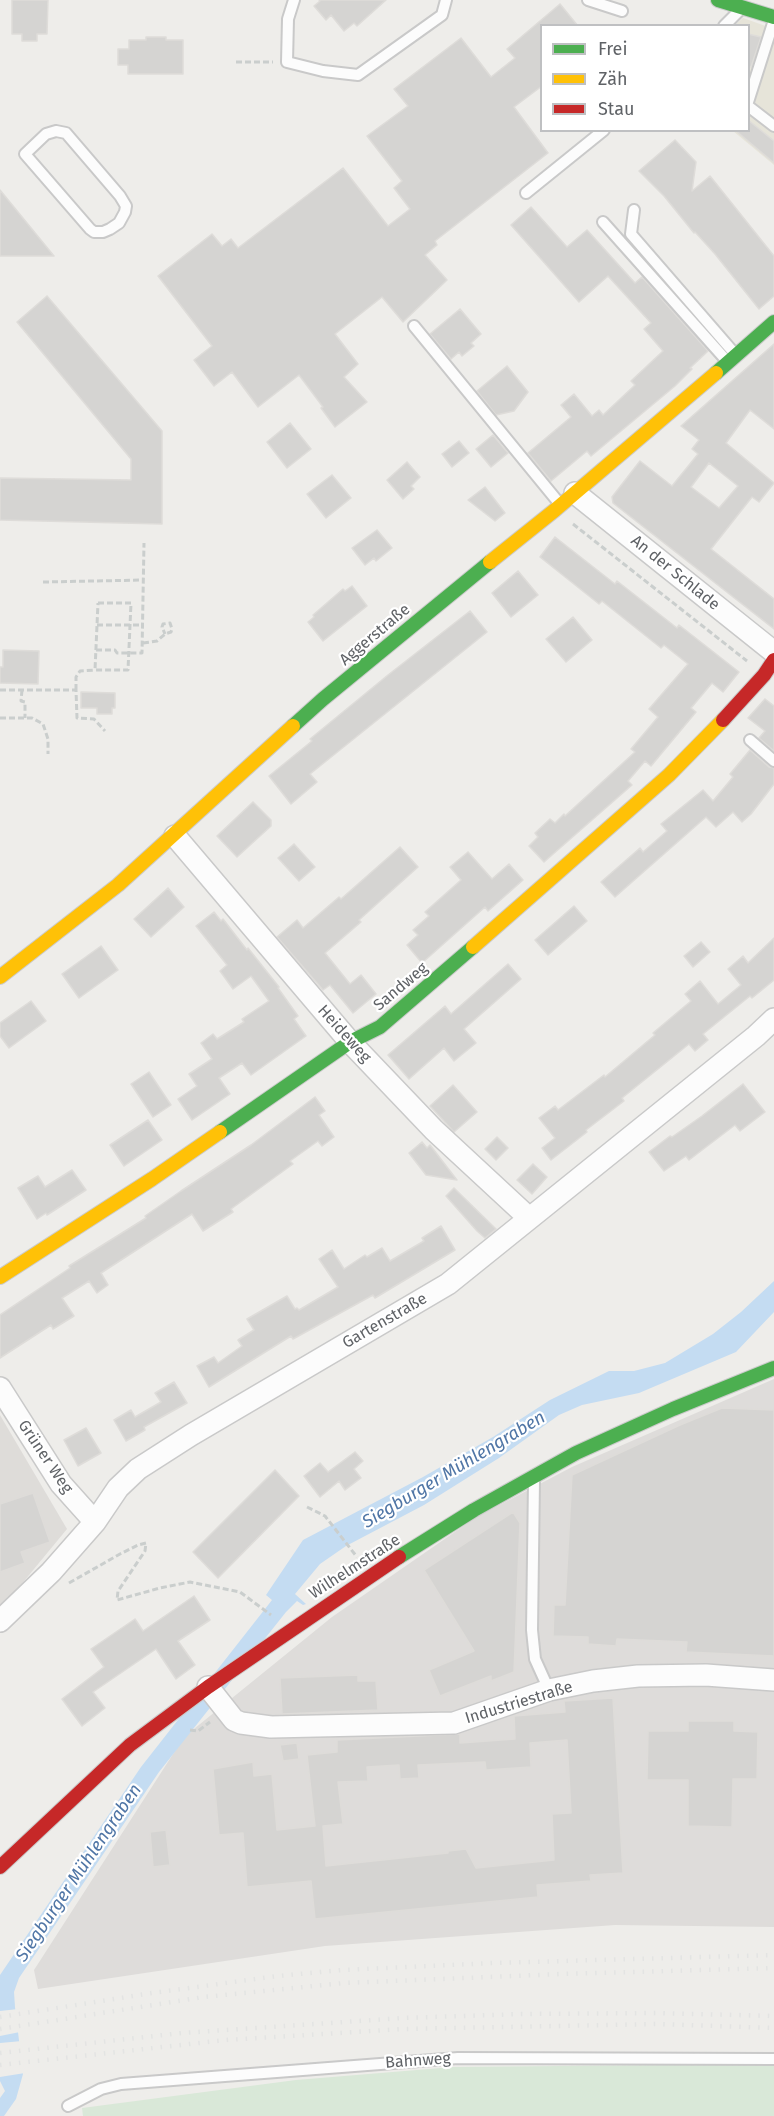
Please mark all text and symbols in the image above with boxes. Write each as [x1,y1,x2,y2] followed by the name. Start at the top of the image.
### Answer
[540,24,750,132] legend
[598,38,628,60] text: Frei
[598,68,627,90] text: Zäh
[598,98,634,120] text: Stau
[627,531,723,615] street label: An der Schlade
[336,600,414,670] street label: Aggerstraße
[370,959,432,1015] street label: Sandweg
[313,1001,375,1067] street label: Heideweg
[339,1289,431,1353] street label: Gartenstraße
[359,1407,549,1533] water label: Siegburger Mühlengraben
[14,1417,76,1497] street label: Grüner Weg
[306,1530,404,1604] street label: Wilhelmstraße
[463,1678,575,1728] street label: Industriestraße
[11,1780,147,1966] water label: Siegburger Mühlengraben
[385,2049,451,2073] street label: Bahnweg

